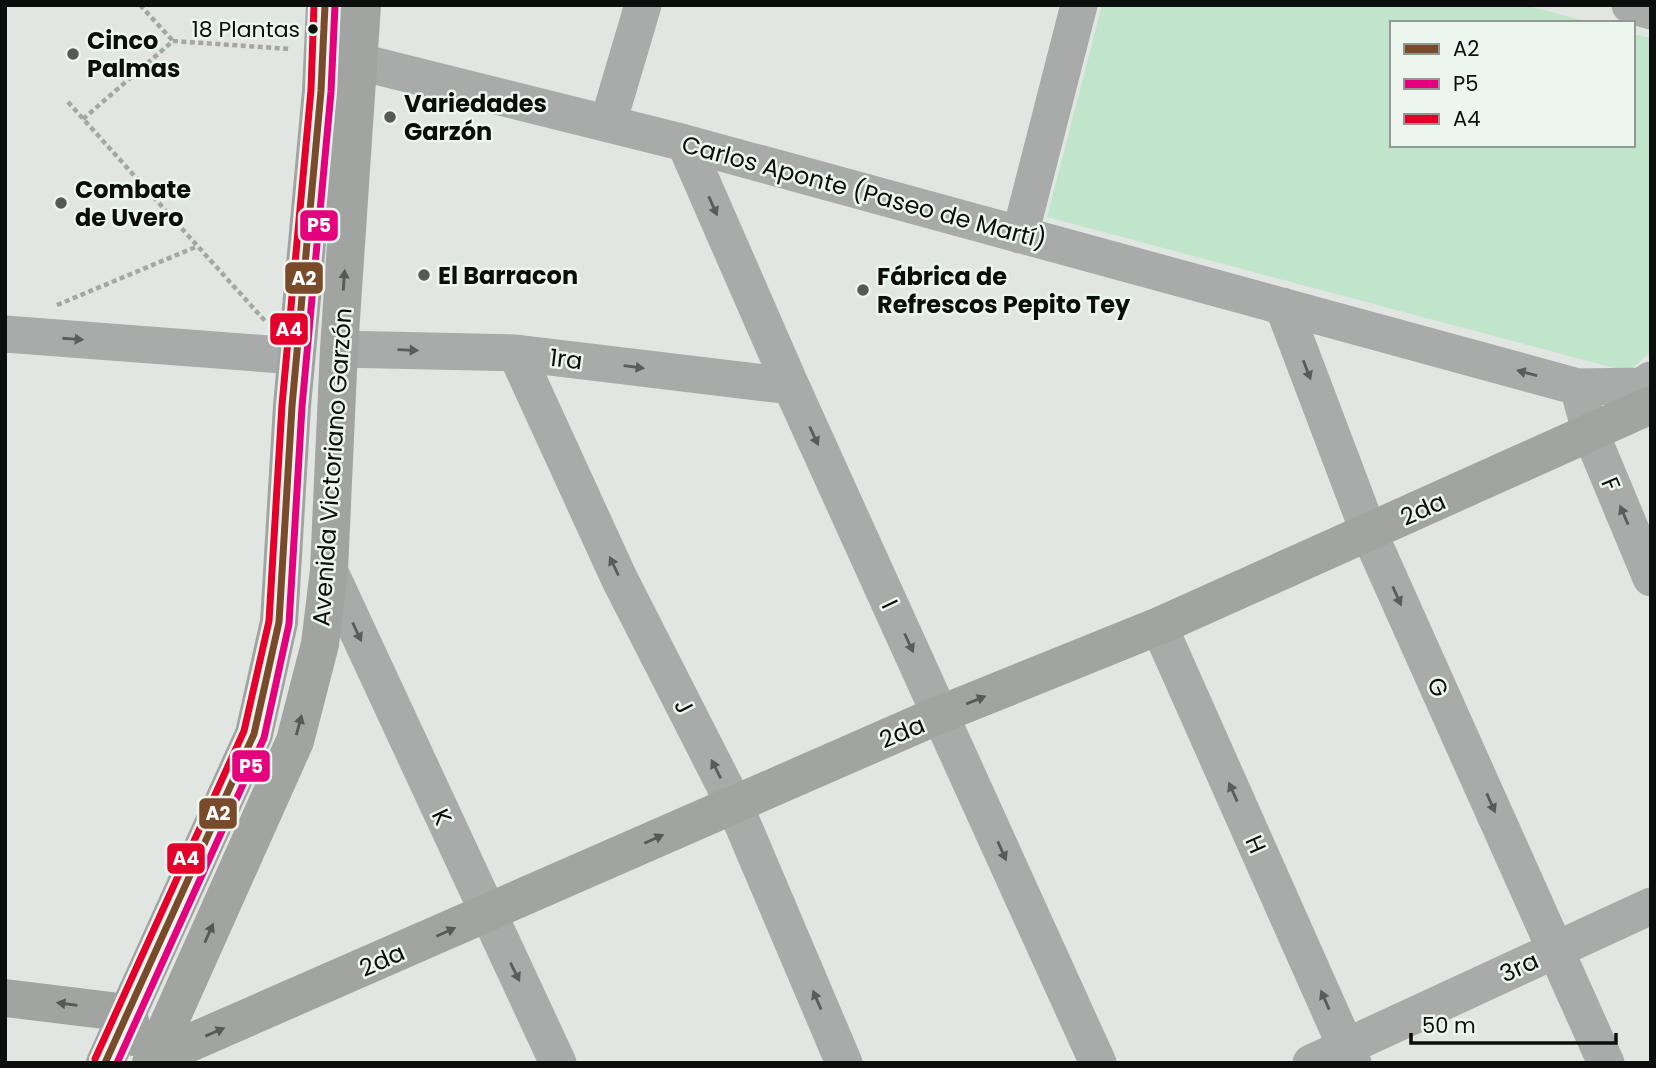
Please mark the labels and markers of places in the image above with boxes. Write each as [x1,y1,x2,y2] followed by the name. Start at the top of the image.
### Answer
[192,14,300,45] place label: 18 Plantas
[306,22,320,36] marker: 18 Plantas
[87,24,180,85] place label: Cinco Palmas
[65,46,81,62] marker: Cinco Palmas
[404,87,547,148] place label: Variedades Garzón
[382,109,398,125] marker: Variedades Garzón
[75,173,191,234] place label: Combate de Uvero
[53,195,69,211] marker: Combate de Uvero
[438,259,578,292] place label: El Barracon
[877,260,1131,321] place label: Fábrica de Refrescos Pepito Tey
[416,267,432,283] marker: El Barracon
[855,282,871,298] marker: Fábrica de Refrescos Pepito Tey

